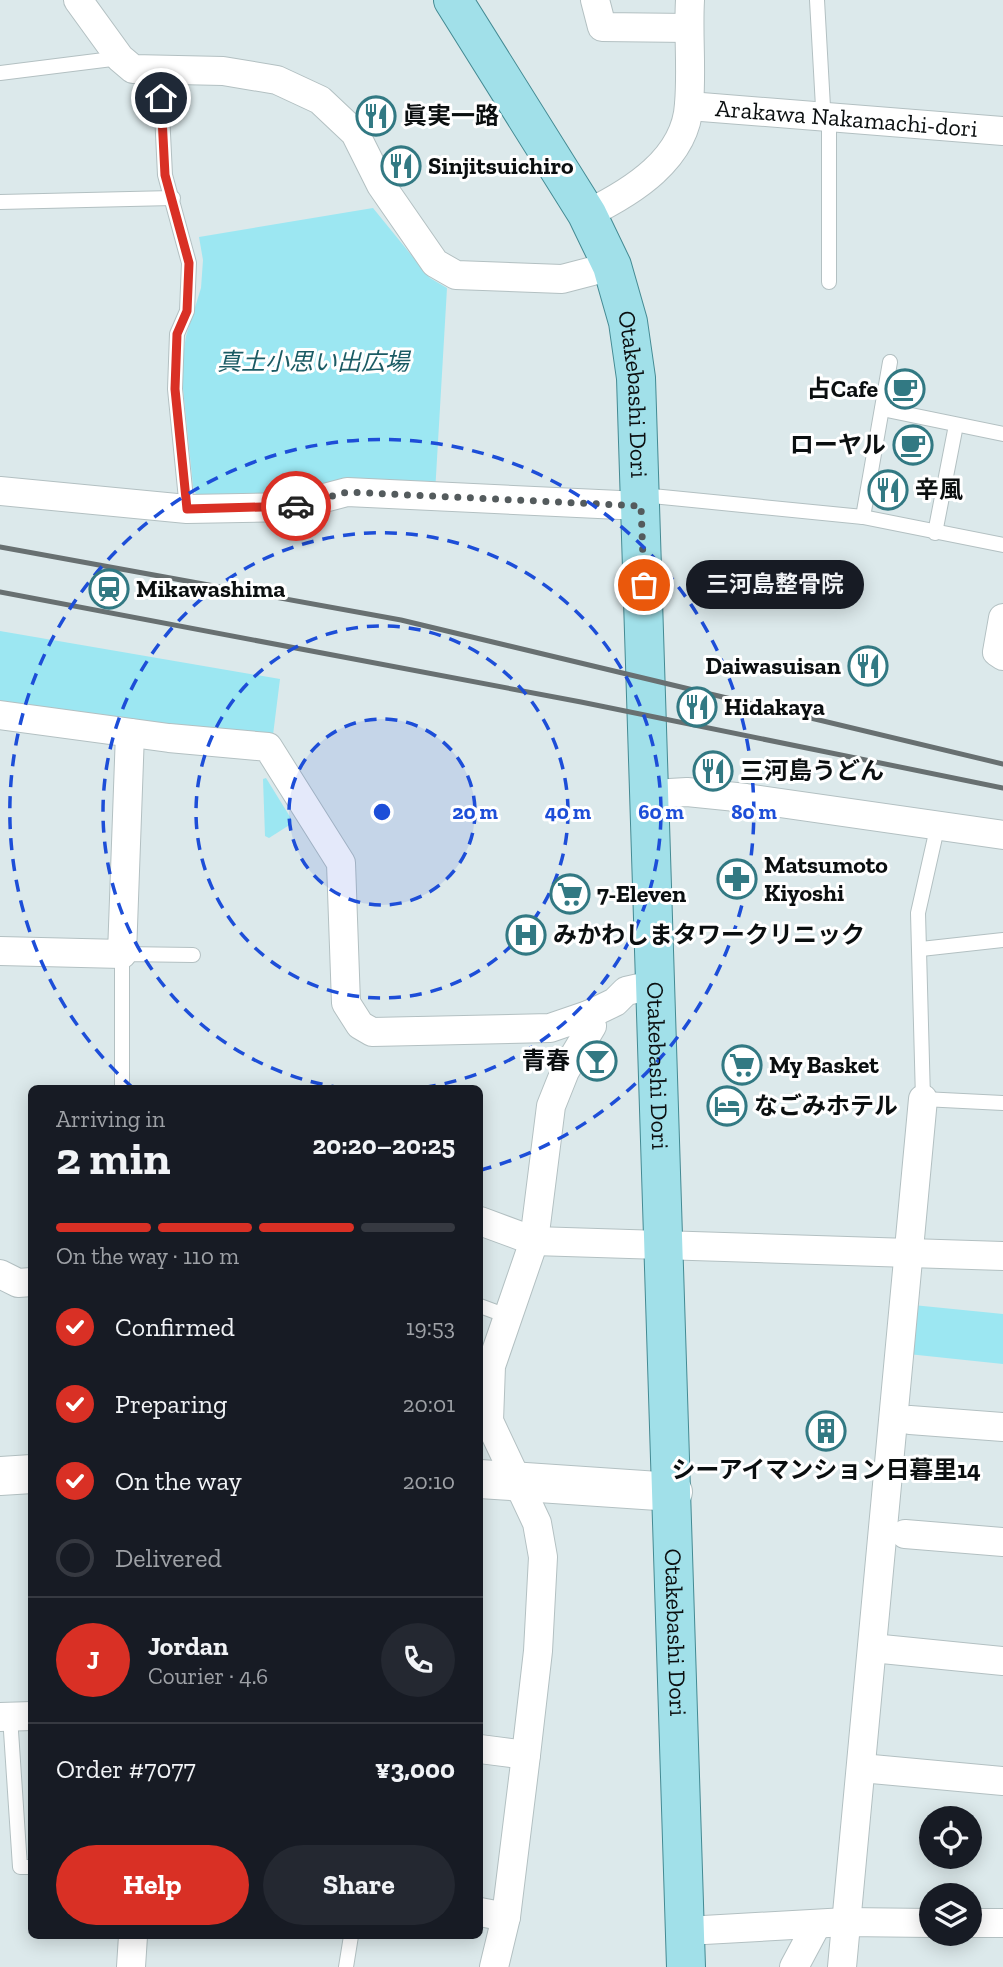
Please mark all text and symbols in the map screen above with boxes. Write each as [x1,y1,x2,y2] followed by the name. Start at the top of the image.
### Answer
[131,68,191,128] pin
[142,79,180,117] icon: home
[714,93,979,143] street label: Arakawa Nakamachi-dori
[355,95,397,137] restaurant icon: 眞実一路
[403,101,499,130] place label: 眞実一路
[380,145,422,187] restaurant icon: Sinjitsuichiro
[428,151,574,180] place label: Sinjitsuichiro
[611,307,654,479] street label: Otakebashi Dori
[217,347,412,376] park label: 真土小思い出広場
[884,368,926,410] cafe icon: 占Cafe
[807,374,878,403] place label: 占Cafe
[892,424,934,466] cafe icon: ローヤル
[790,430,886,459] place label: ローヤル
[867,469,909,511] restaurant icon: 辛風
[261,471,331,541] courier
[915,475,963,504] place label: 辛風
[277,487,315,525] icon: car
[614,555,674,615] pin
[686,560,864,610] callout: 三河島整骨院
[625,566,663,604] icon: bag
[88,568,130,610] station icon: Mikawashima
[706,570,844,598] text: 三河島整骨院
[136,574,285,603] place label: Mikawashima
[847,645,889,687] restaurant icon: Daiwasuisan
[705,651,841,680] place label: Daiwasuisan
[676,686,718,728] restaurant icon: Hidakaya
[724,692,825,721] place label: Hidakaya
[692,750,734,792] restaurant icon: 三河島うどん
[740,756,884,785] place label: 三河島うどん
[452,799,498,824] text: 20 m
[545,799,592,824] text: 40 m
[638,799,684,824] text: 60 m
[731,799,777,824] text: 80 m
[370,800,394,824] centre of rings
[764,850,888,907] place label: Matsumoto Kiyoshi
[716,858,758,900] pharmacy icon: Matsumoto Kiyoshi
[549,873,591,915] supermarket icon: 7-Eleven
[597,879,686,908] place label: 7-Eleven
[505,914,547,956] hospital icon: みかわしまタワークリニック
[553,920,865,949] place label: みかわしまタワークリニック
[641,981,675,1150] street label: Otakebashi Dori
[576,1040,618,1082] bar icon: 青春
[721,1044,763,1086] supermarket icon: My Basket
[522,1046,570,1075] place label: 青春
[769,1050,879,1079] place label: My Basket
[706,1085,748,1127] hotel icon: なごみホテル
[754,1091,898,1120] place label: なごみホテル
[56,1105,165,1133] text: Arriving in
[312,1129,455,1161] text: 20:20–20:25
[56,1131,171,1186] text: 2 min
[56,1242,239,1270] text: On the way · 110 m
[56,1308,94,1346] icon: check
[115,1311,235,1343] text: Confirmed
[406,1313,455,1341] text: 19:53
[56,1385,94,1423] icon: check
[115,1388,227,1420] text: Preparing
[403,1390,455,1418] text: 20:01
[805,1410,847,1452] building icon: シーアイマンション日暮里14
[671,1455,981,1484] place label: シーアイマンション日暮里14
[56,1462,94,1500] icon: check
[115,1465,242,1497] text: On the way
[403,1467,455,1495] text: 20:10
[115,1542,222,1574] text: Delivered
[659,1548,693,1717] street label: Otakebashi Dori
[381,1623,455,1697] button: phone
[148,1630,228,1662] text: Jordan
[87,1644,99,1676] text: J
[148,1662,268,1690] text: Courier · 4.6
[56,1753,196,1785] text: Order #7077
[375,1753,455,1785] text: ¥3,000
[919,1806,982,1946] map controls
[919,1806,982,1869] button: locate
[56,1845,249,1925] button: Help
[263,1845,455,1925] button: Share
[919,1883,982,1946] button: layers

